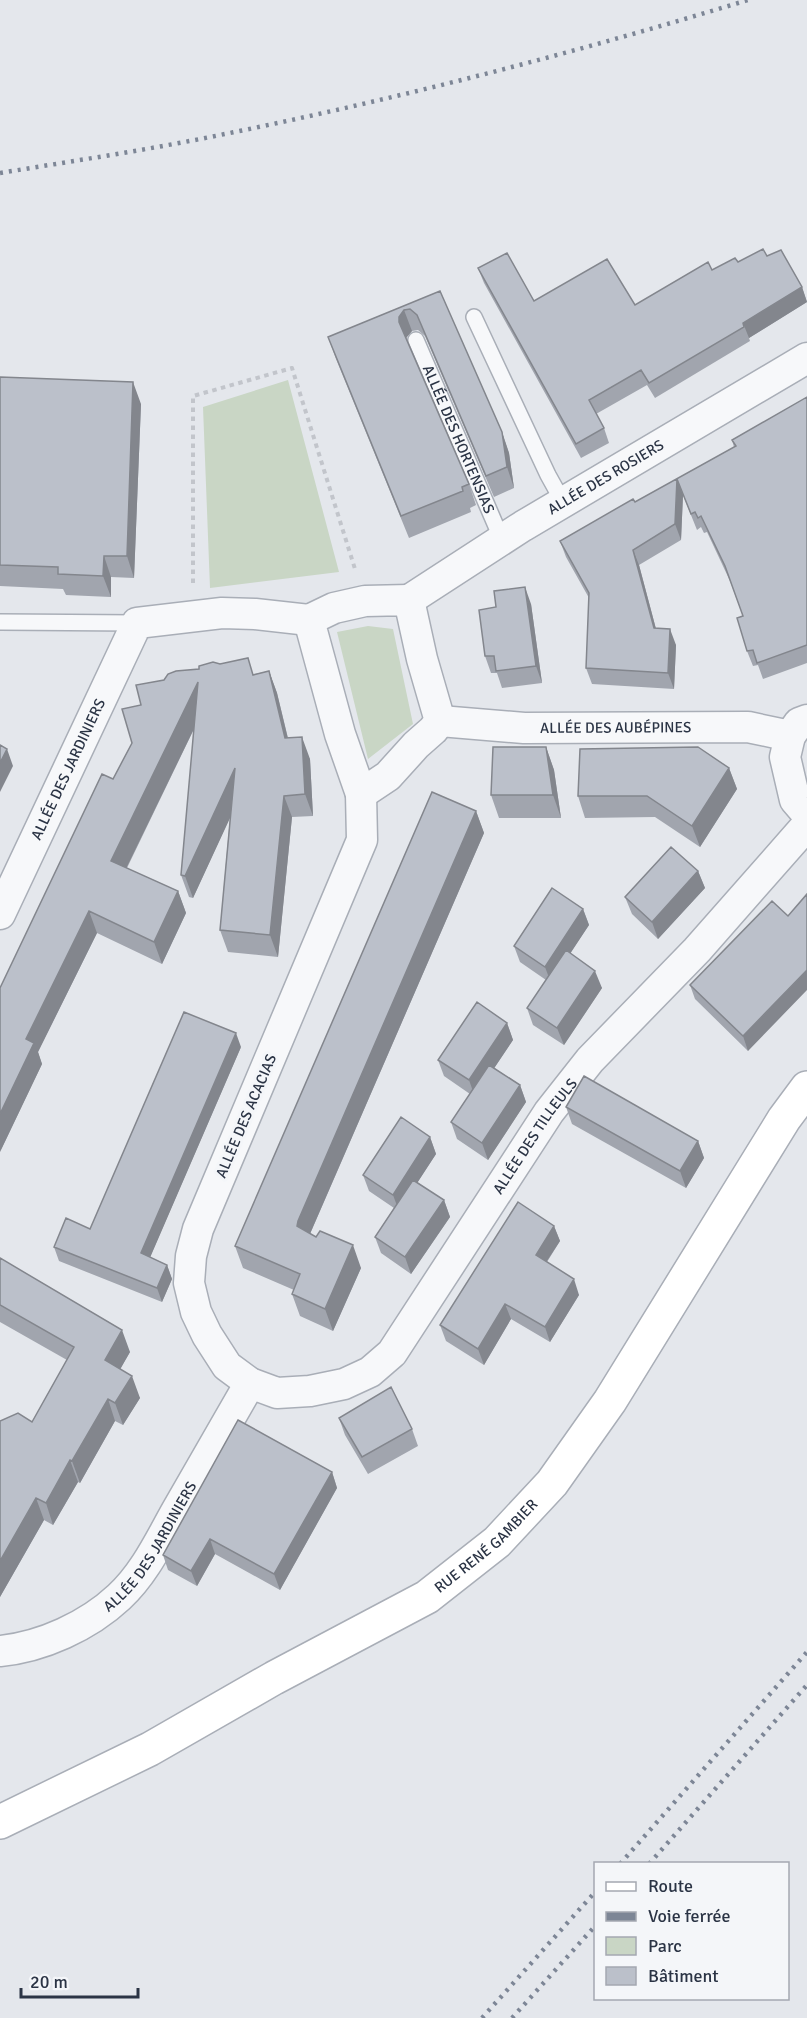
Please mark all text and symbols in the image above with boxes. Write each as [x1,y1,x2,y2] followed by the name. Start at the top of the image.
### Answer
[419,362,499,516] street label: ALLÉE DES HORTENSIAS
[544,436,667,518] street label: ALLÉE DES ROSIERS
[27,696,109,843] street label: ALLÉE DES JARDINIERS
[540,717,691,737] street label: ALLÉE DES AUBÉPINES
[211,1051,280,1181] street label: ALLÉE DES ACACIAS
[489,1075,581,1197] street label: ALLÉE DES TILLEULS
[100,1478,201,1616] street label: ALLÉE DES JARDINIERS
[431,1495,541,1597] street label: RUE RENÉ GAMBIER
[594,1862,789,2000] legend
[648,1875,693,1897] text: Route
[648,1905,730,1927] text: Voie ferrée
[648,1935,682,1957] text: Parc
[21,1961,138,1999] scale bar
[648,1965,719,1987] text: Bâtiment
[30,1971,68,1993] text: 20 m

